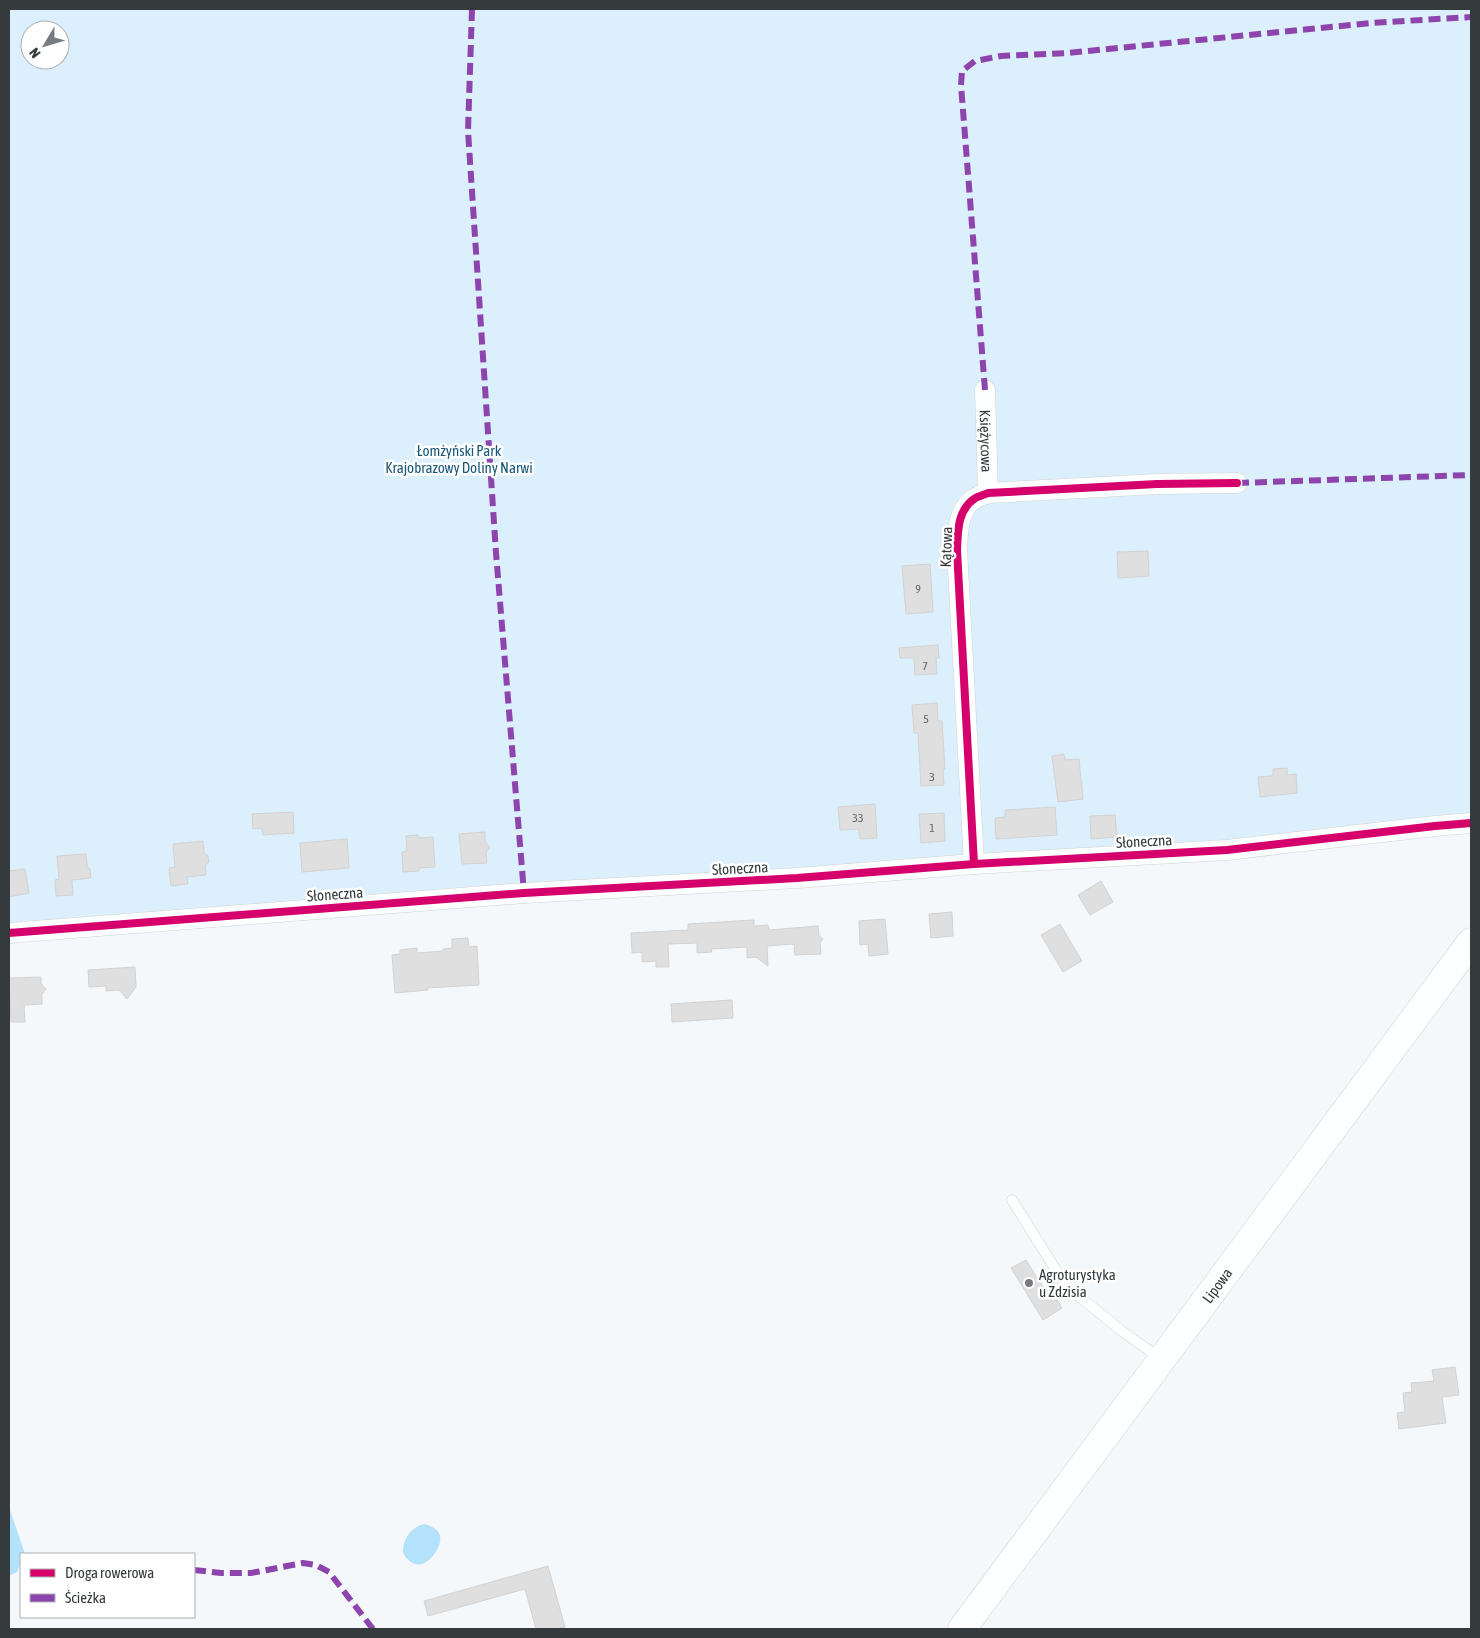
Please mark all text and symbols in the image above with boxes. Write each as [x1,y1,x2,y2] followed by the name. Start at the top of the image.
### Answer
[20,20,70,70] north arrow
[26,45,44,61] text: N
[977,409,996,473] street label: Księżycowa
[385,442,533,476] park label: Łomżyński Park Krajobrazowy Doliny Narwi
[937,526,955,568] street label: Kątowa
[915,582,921,596] house number: 9
[922,659,928,673] house number: 7
[923,712,929,726] house number: 5
[929,770,935,784] house number: 3
[852,811,864,825] house number: 33
[929,821,935,835] house number: 1
[1115,831,1173,851] street label: Słoneczna
[711,858,769,878] street label: Słoneczna
[306,884,364,904] street label: Słoneczna
[1198,1264,1235,1306] street label: Lipowa
[1039,1266,1116,1300] place label: Agroturystyka u Zdzisia
[1023,1277,1035,1289] marker: Agroturystyka u Zdzisia
[20,1553,195,1618] legend
[65,1564,154,1581] text: Droga rowerowa
[65,1589,106,1606] text: Ścieżka

